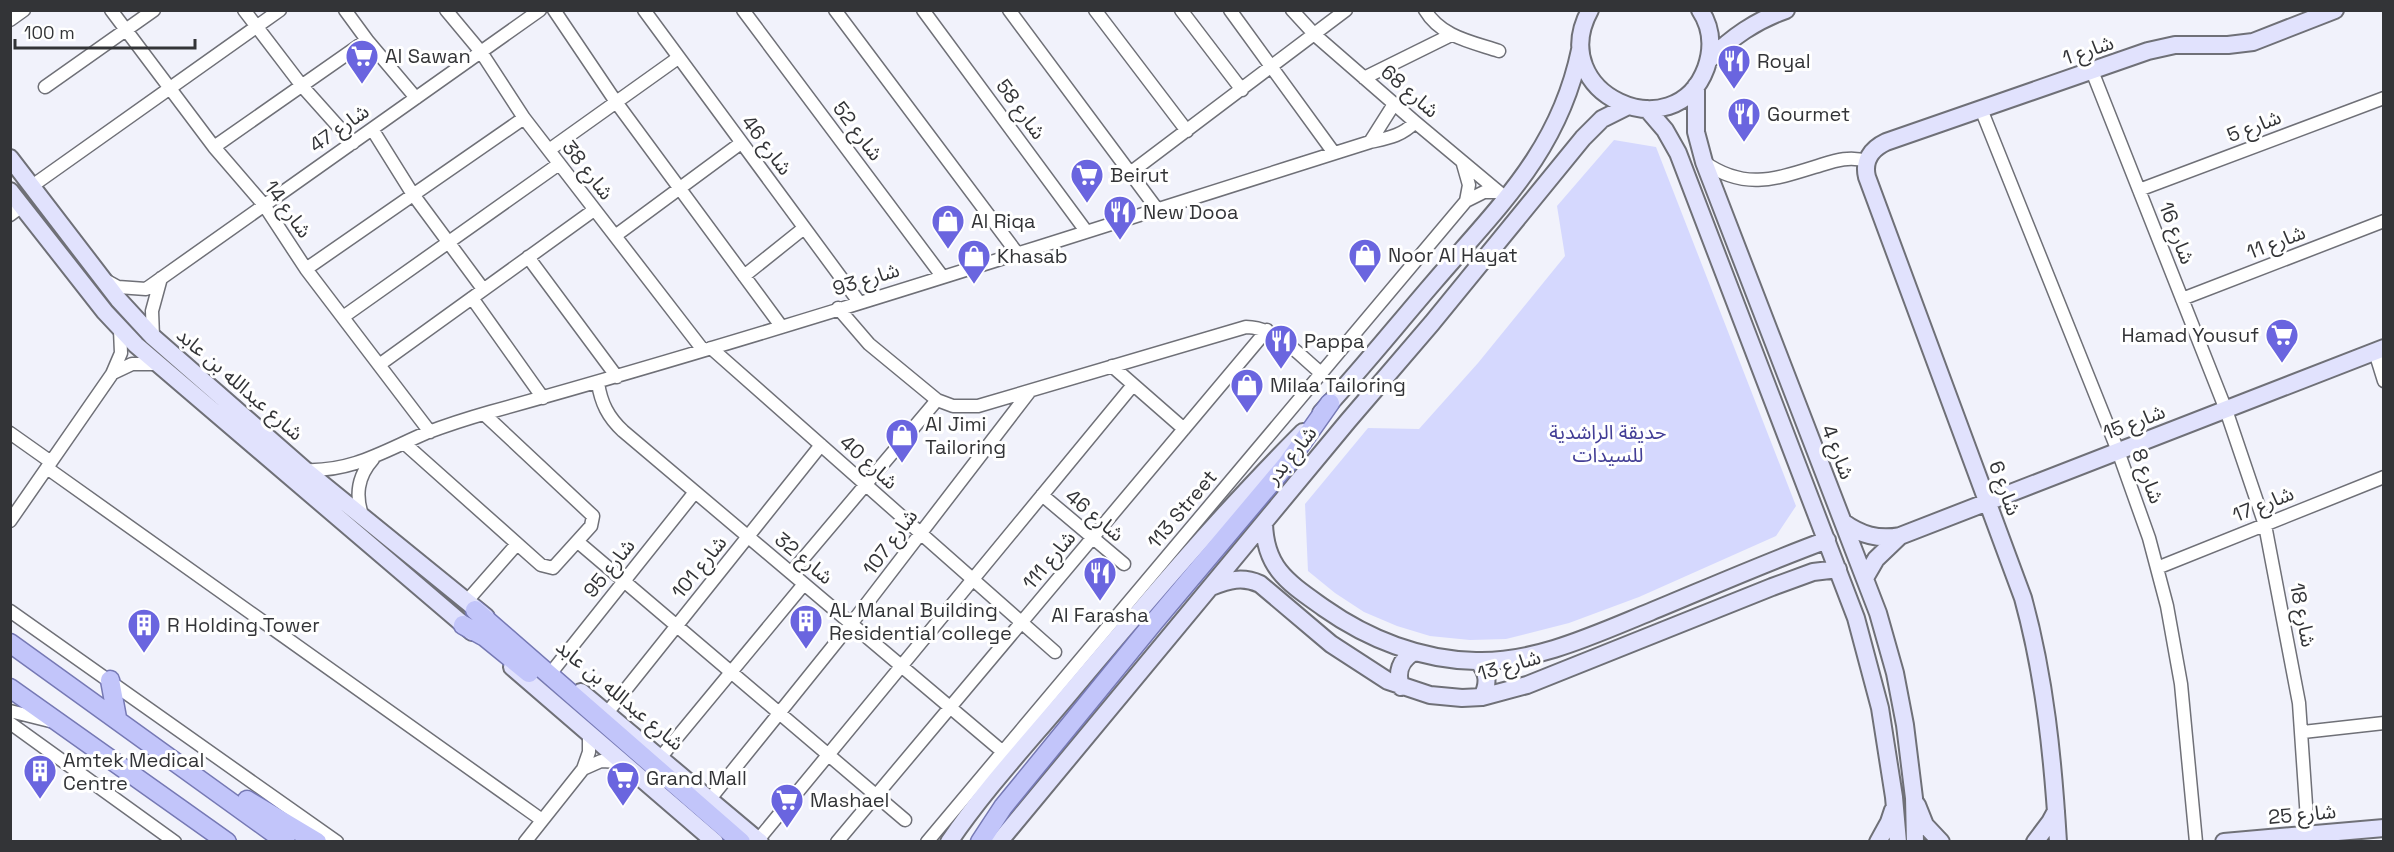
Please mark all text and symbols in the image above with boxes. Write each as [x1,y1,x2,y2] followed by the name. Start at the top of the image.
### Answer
[15,12,195,50] scale bar
[24,21,75,44] text: 100 m
[2059,29,2118,73] street label: شارع 1
[344,38,380,85] supermarket icon: Al Sawan
[385,43,471,69] place label: Al Sawan
[1716,43,1752,90] restaurant icon: Royal
[1757,48,1811,74] place label: Royal
[1374,59,1445,125] street label: شارع 68
[989,74,1052,146] street label: شارع 58
[826,96,889,167] street label: شارع 52
[1726,96,1762,143] restaurant icon: Gourmet
[304,98,375,160] street label: شارع 47
[1767,101,1850,127] place label: Gourmet
[2223,104,2286,150] street label: شارع 5
[734,110,798,182] street label: شارع 46
[555,135,619,206] street label: شارع 38
[1069,157,1105,204] supermarket icon: Beirut
[1110,162,1169,188] place label: Beirut
[257,175,318,244] street label: شارع 14
[1102,194,1138,241] restaurant icon: New Dooa
[2151,198,2201,269] street label: شارع 16
[1143,199,1239,225] place label: New Dooa
[930,203,966,250] shop icon: Al Riqa
[971,208,1036,234] place label: Al Riqa
[2243,219,2310,267] street label: شارع 11
[1347,237,1383,284] shop icon: Noor Al Hayat
[956,238,992,285] shop icon: Khasab
[1388,242,1518,268] place label: Noor Al Hayat
[997,243,1068,269] place label: Khasab
[829,257,903,303] street label: شارع 93
[2264,317,2300,364] supermarket icon: Hamad Yousuf
[170,322,309,448] street label: شارع عبدالله بن عابد
[2121,322,2259,348] place label: Hamad Yousuf
[1263,323,1299,370] restaurant icon: Pappa
[1304,328,1365,354] place label: Pappa
[1229,367,1265,414] shop icon: Milaa Tailoring
[1270,372,1406,398] place label: Milaa Tailoring
[2099,398,2169,448] street label: شارع 15
[925,411,1006,460] place label: Al Jimi Tailoring
[884,417,920,464] shop icon: Al Jimi Tailoring
[1549,419,1667,468] park label: حديقة الراشدية للسيدات
[1259,421,1324,491] street label: شارع بدر
[1814,421,1860,484] street label: شارع 4
[833,429,904,496] street label: شارع 40
[2124,445,2170,508] street label: شارع 8
[1981,457,2027,520] street label: شارع 6
[1141,464,1223,554] street label: 113 Street
[2229,480,2298,530] street label: شارع 17
[1059,483,1130,549] street label: شارع 46
[857,504,925,581] street label: شارع 107
[1017,525,1083,596] street label: شارع 111
[768,526,839,591] street label: شارع 32
[666,530,734,605] street label: شارع 101
[577,533,642,604] street label: شارع 95
[1082,555,1118,602] restaurant icon: Al Farasha
[2282,581,2322,650] street label: شارع 18
[829,597,1012,646] place label: AL Manal Building Residential college
[1051,602,1149,628] place label: Al Farasha
[788,603,824,650] building icon: AL Manal Building Residential college
[126,607,162,654] building icon: R Holding Tower
[167,612,320,638] place label: R Holding Tower
[549,634,689,758] street label: شارع عبدالله بن عابد
[1474,644,1544,688] street label: شارع 13
[63,747,204,796] place label: Amtek Medical Centre
[22,753,58,800] building icon: Amtek Medical Centre
[605,760,641,807] supermarket icon: Grand Mall
[646,765,747,791] place label: Grand Mall
[769,782,805,829] supermarket icon: Mashael
[810,787,890,813] place label: Mashael
[2267,798,2337,832] street label: شارع 25

